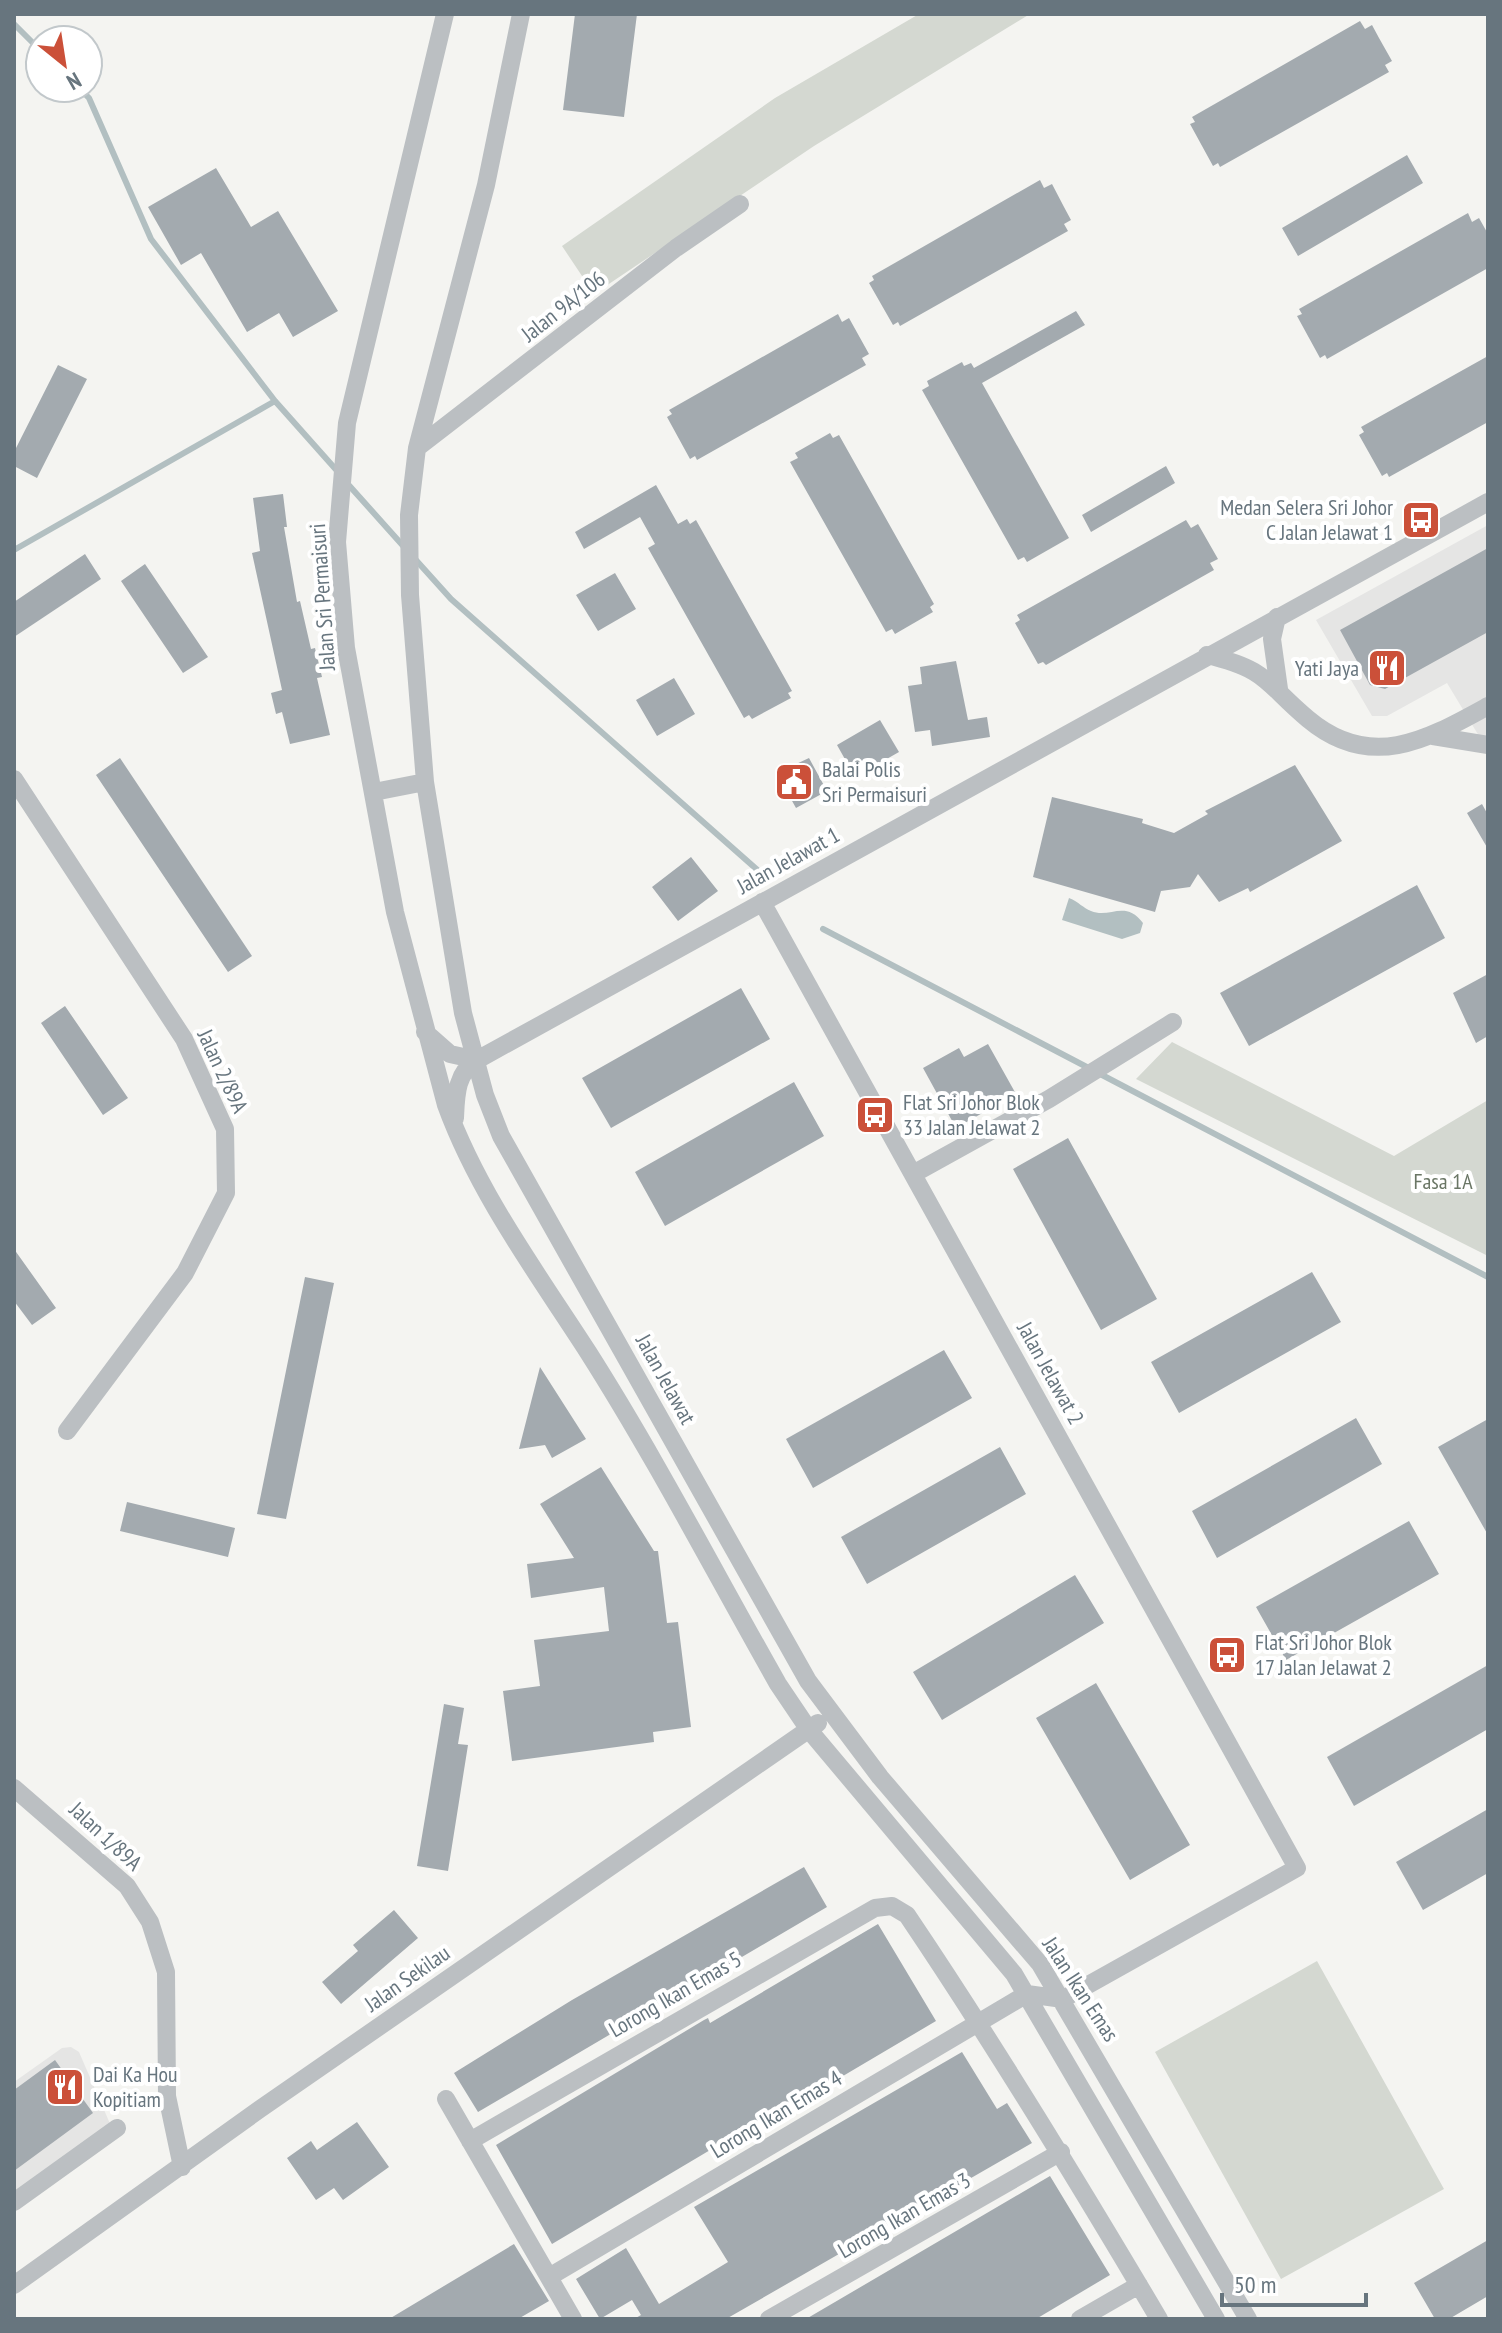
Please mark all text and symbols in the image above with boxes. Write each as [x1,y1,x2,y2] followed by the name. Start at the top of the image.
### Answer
[24,24,104,104] north arrow
[62,66,86,96] text: N
[515,265,611,348] street label: Jalan 9A/106
[1220,493,1393,546] place label: Medan Selera Sri Johor C Jalan Jelawat 1
[1400,499,1442,541] bus stop icon: Medan Selera Sri Johor C Jalan Jelawat 1
[303,523,341,672] street label: Jalan Sri Permaisuri
[1366,647,1408,689] restaurant icon: Yati Jaya
[1295,654,1359,682] place label: Yati Jaya
[822,755,927,808] place label: Balai Polis Sri Permaisuri
[773,761,815,803] public building icon: Balai Polis Sri Permaisuri
[731,820,844,900] street label: Jalan Jelawat 1
[191,1024,255,1118] street label: Jalan 2/89A
[903,1088,1041,1141] place label: Flat Sri Johor Blok 33 Jalan Jelawat 2
[854,1094,896,1136] bus stop icon: Flat Sri Johor Blok 33 Jalan Jelawat 2
[1413,1167,1473,1195] park label: Fasa 1A
[1011,1316,1091,1429] street label: Jalan Jelawat 2
[629,1328,702,1429] street label: Jalan Jelawat
[1255,1628,1392,1681] place label: Flat Sri Johor Blok 17 Jalan Jelawat 2
[1206,1634,1248,1676] bus stop icon: Flat Sri Johor Blok 17 Jalan Jelawat 2
[63,1795,149,1877] street label: Jalan 1/89A
[1036,1931,1125,2047] street label: Jalan Ikan Emas
[358,1939,455,2018] street label: Jalan Sekilau
[604,1945,746,2043] street label: Lorong Ikan Emas 5
[93,2060,177,2113] place label: Dai Ka Hou Kopitiam
[705,2064,847,2164] street label: Lorong Ikan Emas 4
[44,2066,86,2108] restaurant icon: Dai Ka Hou Kopitiam
[833,2166,975,2264] street label: Lorong Ikan Emas 3
[1222,2257,1366,2307] scale bar
[1234,2269,1276,2300] text: 50 m

